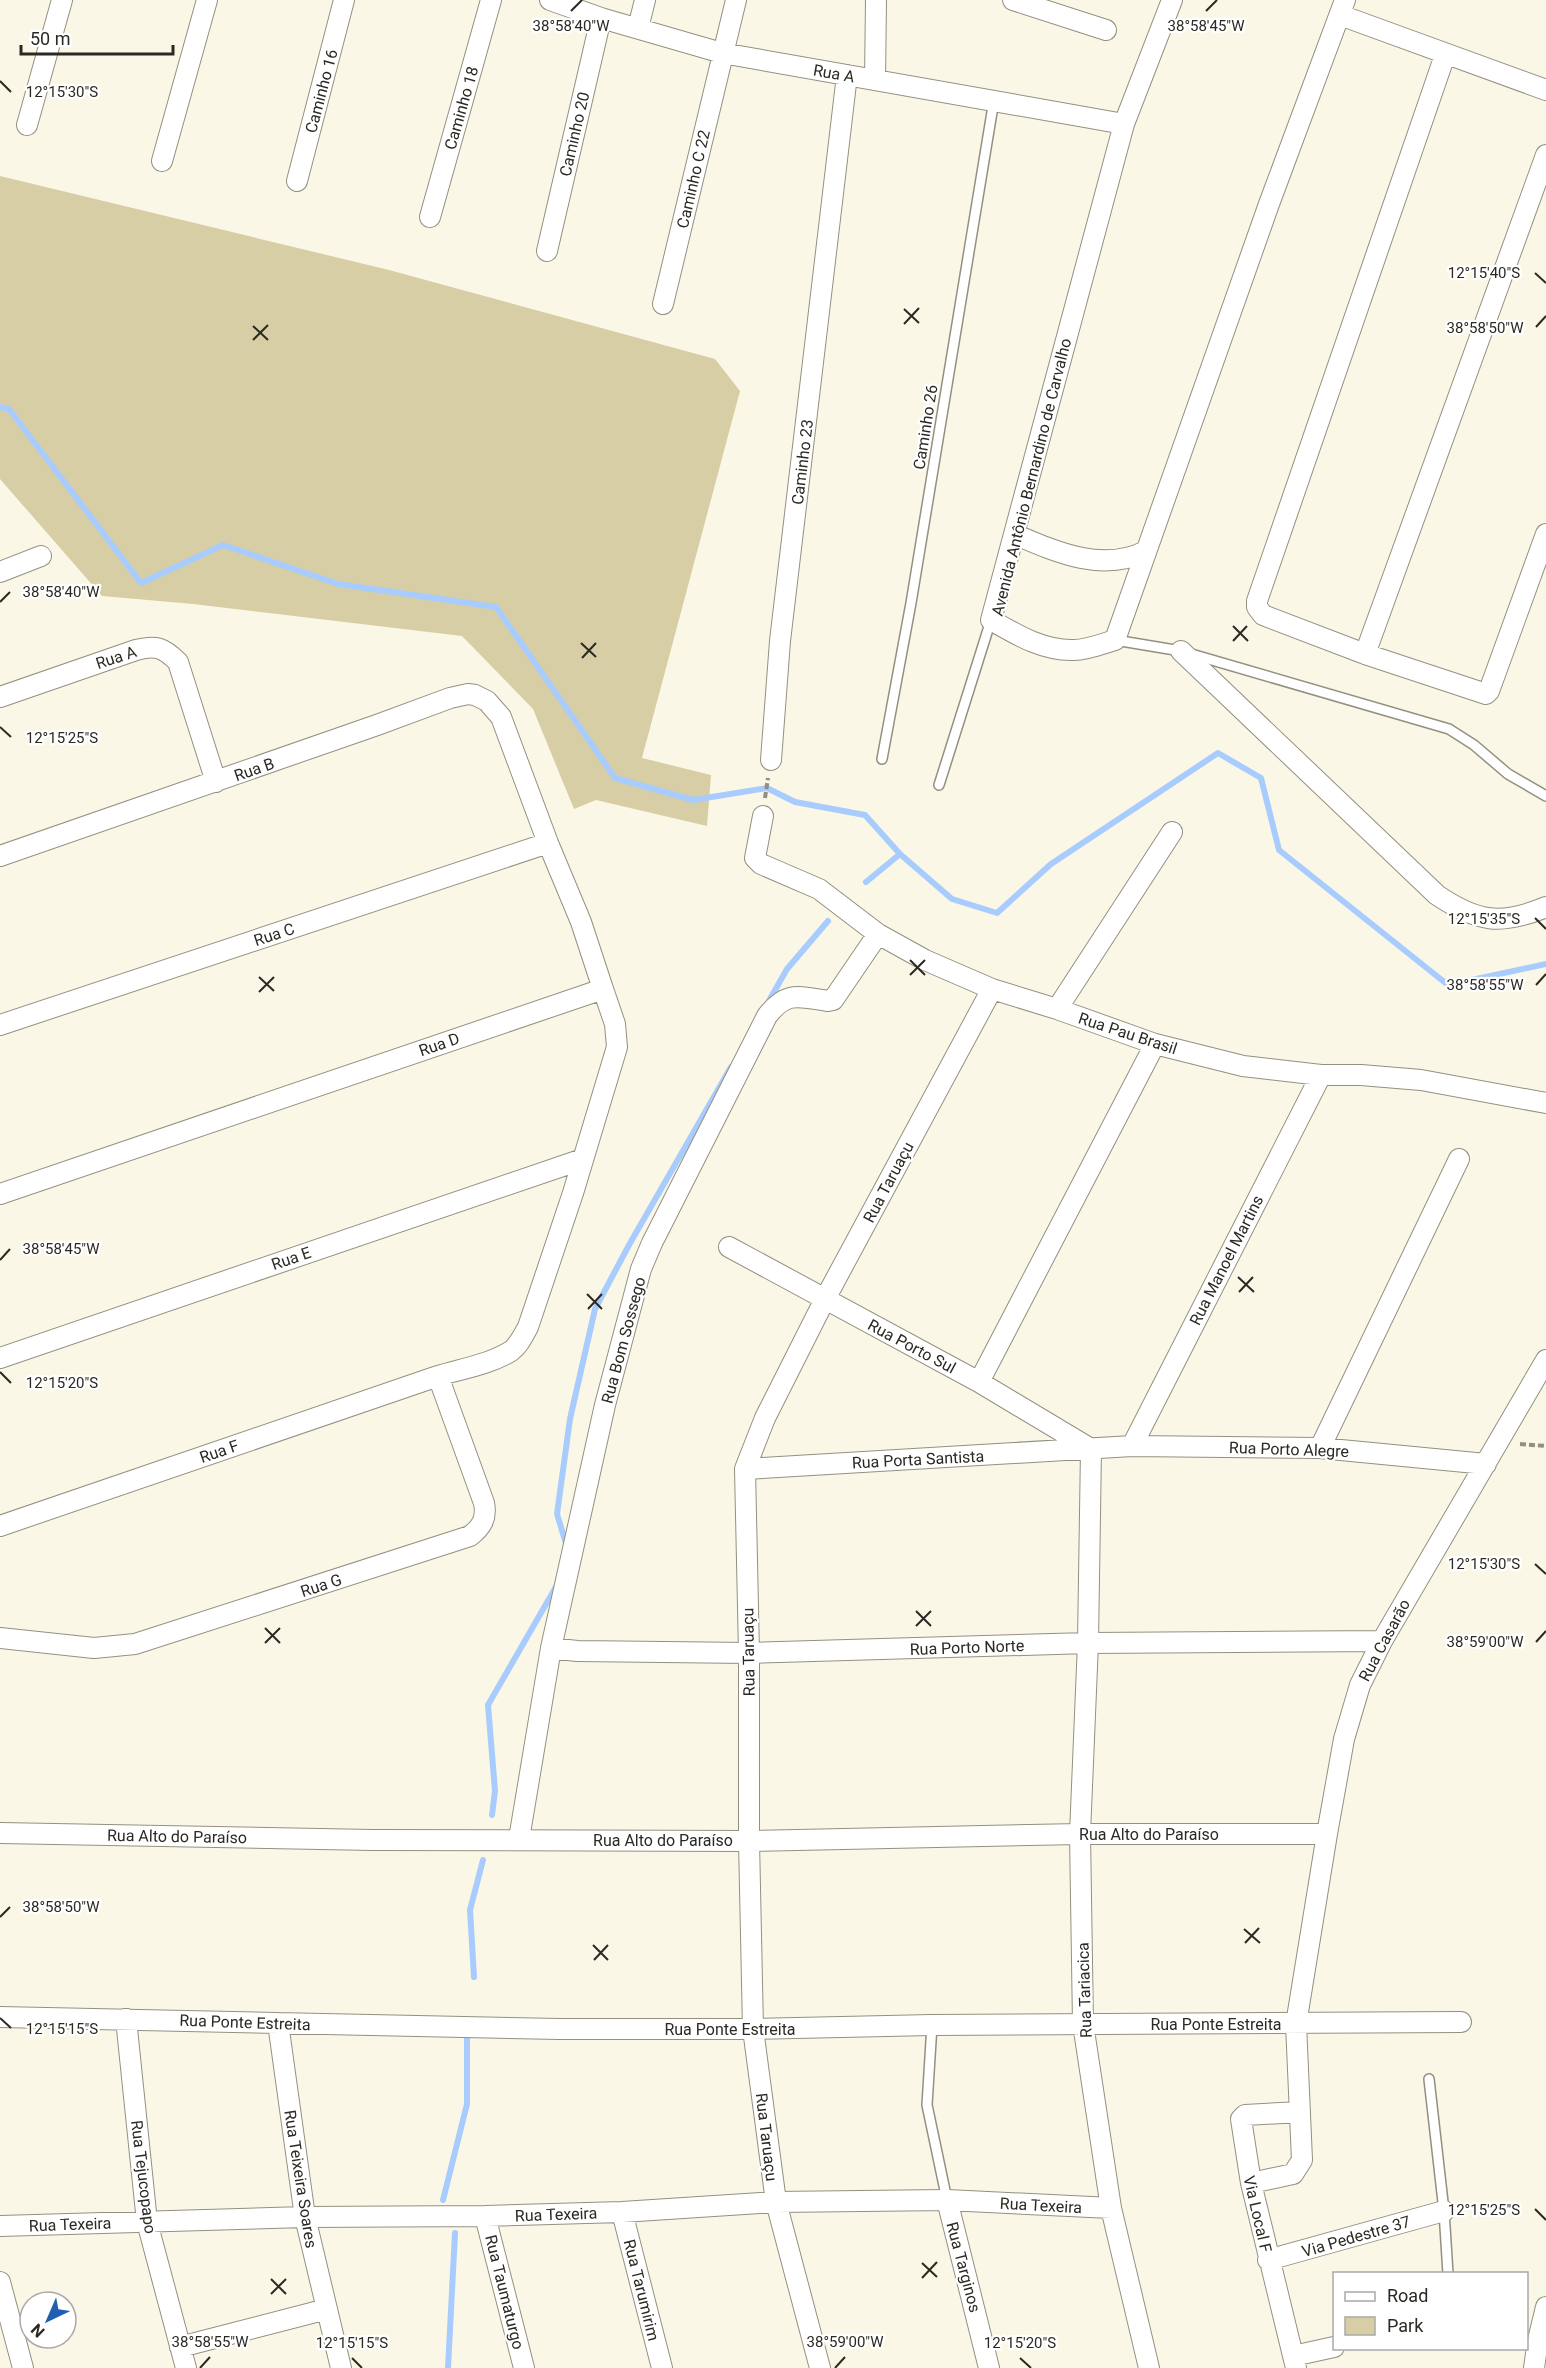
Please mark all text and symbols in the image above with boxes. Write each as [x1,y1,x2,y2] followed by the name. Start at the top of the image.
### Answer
[533,17,609,35] text: 38°58'40"W
[1168,17,1244,35] text: 38°58'45"W
[21,18,172,56] scale bar
[30,28,70,49] text: 50 m
[301,47,342,135] street label: Caminho 16
[812,61,857,87] street label: Rua A
[441,64,482,152] street label: Caminho 18
[26,83,98,101] text: 12°15'30"S
[556,90,593,178] street label: Caminho 20
[673,128,714,230] street label: Caminho C 22
[1448,264,1520,282] text: 12°15'40"S
[1447,319,1523,337] text: 38°58'50"W
[988,336,1075,618] street label: Avenida Antônio Bernardino de Carvalho
[909,383,942,471] street label: Caminho 26
[788,418,817,506] street label: Caminho 23
[23,583,99,601] text: 38°58'40"W
[93,642,139,673] street label: Rua A
[26,729,98,747] text: 12°15'25"S
[232,754,277,785] street label: Rua B
[1448,910,1520,928] text: 12°15'35"S
[251,919,297,950] street label: Rua C
[1447,976,1523,994] text: 38°58'55"W
[1076,1009,1180,1058] street label: Rua Pau Brasil
[416,1029,462,1060] street label: Rua D
[859,1139,918,1226] street label: Rua Taruaçu
[1186,1192,1267,1328] street label: Rua Manoel Martins
[23,1240,99,1258] text: 38°58'45"W
[269,1243,313,1274] street label: Rua E
[597,1275,650,1405] street label: Rua Bom Sossego
[865,1315,959,1378] street label: Rua Porto Sul
[26,1374,98,1392] text: 12°15'20"S
[197,1436,241,1467] street label: Rua F
[1229,1438,1349,1461] street label: Rua Porto Alegre
[851,1447,985,1472] street label: Rua Porta Santista
[1448,1555,1520,1573] text: 12°15'30"S
[298,1570,344,1601] street label: Rua G
[1355,1596,1414,1685] street label: Rua Casarão
[738,1608,759,1696] street label: Rua Taruaçu
[1447,1633,1523,1651] text: 38°59'00"W
[909,1636,1025,1659] street label: Rua Porto Norte
[1079,1825,1219,1844] street label: Rua Alto do Paraíso
[107,1826,247,1847] street label: Rua Alto do Paraíso
[593,1831,733,1850] street label: Rua Alto do Paraíso
[23,1898,99,1916] text: 38°58'50"W
[1073,1942,1096,2038] street label: Rua Tariacica
[179,2011,311,2034] street label: Rua Ponte Estreita
[1150,2015,1282,2034] street label: Rua Ponte Estreita
[26,2020,98,2038] text: 12°15'15"S
[664,2020,796,2039] street label: Rua Ponte Estreita
[752,2092,781,2182] street label: Rua Taruaçu
[280,2109,321,2249] street label: Rua Teixeira Soares
[127,2119,160,2235] street label: Rua Tejucopapo
[1239,2174,1276,2255] street label: Via Local F
[999,2194,1083,2217] street label: Rua Texeira
[1448,2201,1520,2219] text: 12°15'25"S
[515,2204,597,2225] street label: Rua Texeira
[1300,2212,1413,2261] street label: Via Pedestre 37
[29,2214,111,2235] street label: Rua Texeira
[942,2220,985,2314] street label: Rua Targinos
[481,2233,528,2351] street label: Rua Taumaturgo
[620,2237,663,2343] street label: Rua Tarumirim
[1333,2272,1528,2350] legend
[1387,2285,1428,2306] text: Road
[18,2290,78,2350] north arrow
[1387,2315,1424,2336] text: Park
[27,2320,49,2341] text: N
[172,2333,248,2351] text: 38°58'55"W
[807,2333,883,2351] text: 38°59'00"W
[316,2334,388,2352] text: 12°15'15"S
[984,2334,1056,2352] text: 12°15'20"S

